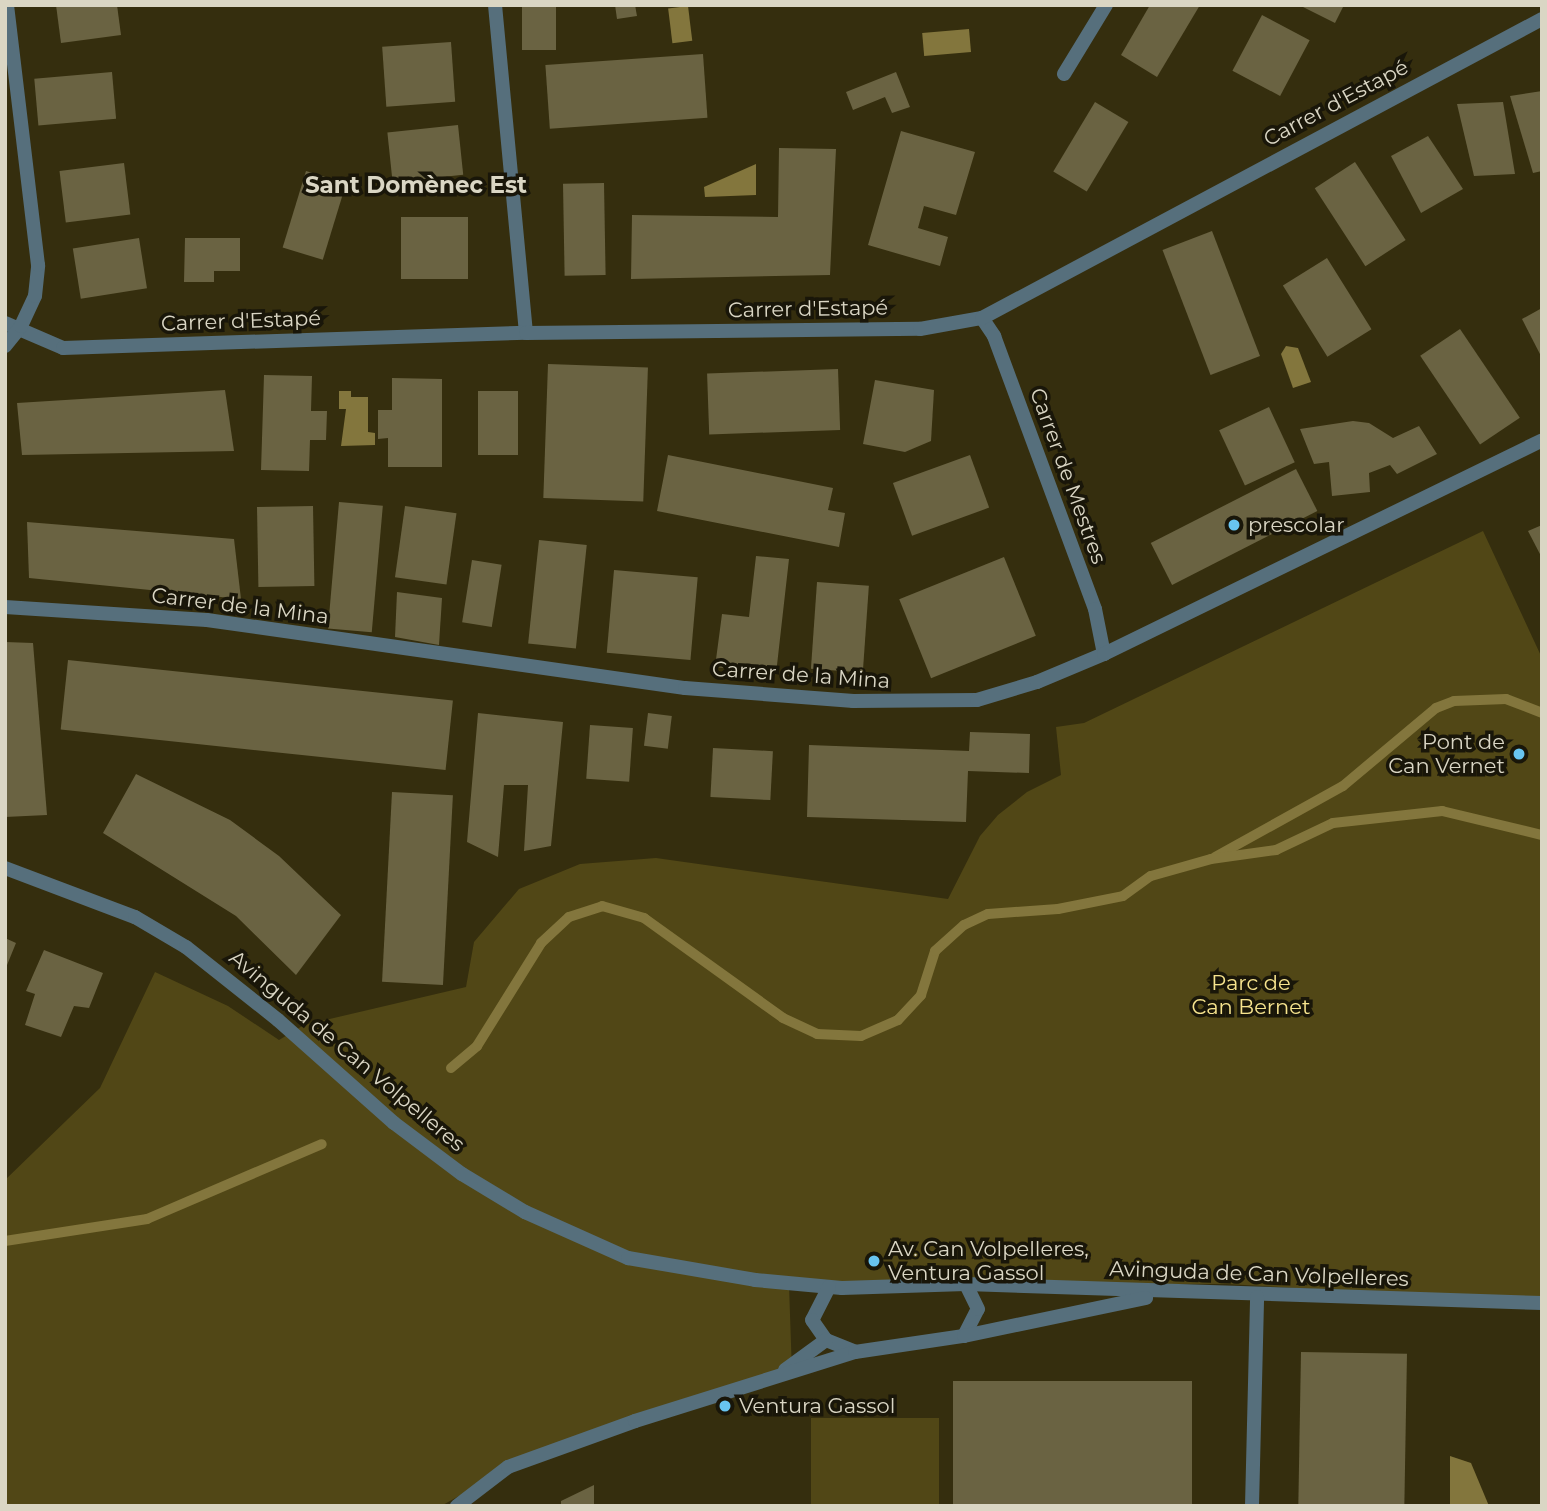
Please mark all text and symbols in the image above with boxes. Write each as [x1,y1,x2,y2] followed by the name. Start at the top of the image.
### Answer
[1259,54,1413,152] street label: Carrer d'Estapé
[305,171,527,199] district label: Sant Domènec Est
[728,295,888,323] street label: Carrer d'Estapé
[161,306,321,336] street label: Carrer d'Estapé
[1024,385,1112,567] street label: Carrer de Mestres
[1248,512,1345,538] place label: prescolar
[1226,517,1242,533] marker: prescolar
[150,583,330,629] street label: Carrer de la Mina
[711,656,891,694] street label: Carrer de la Mina
[1388,729,1505,779] place label: Pont de Can Vernet
[1511,746,1527,762] marker: Pont de Can Vernet
[224,945,470,1157] street label: Avinguda de Can Volpelleres
[1192,970,1310,1020] park label: Parc de Can Bernet
[888,1236,1089,1286] place label: Av. Can Volpelleres, Ventura Gassol
[866,1253,882,1269] marker: Av. Can Volpelleres, Ventura Gassol
[1109,1256,1409,1292] street label: Avinguda de Can Volpelleres
[739,1393,895,1419] place label: Ventura Gassol
[717,1398,733,1414] marker: Ventura Gassol

